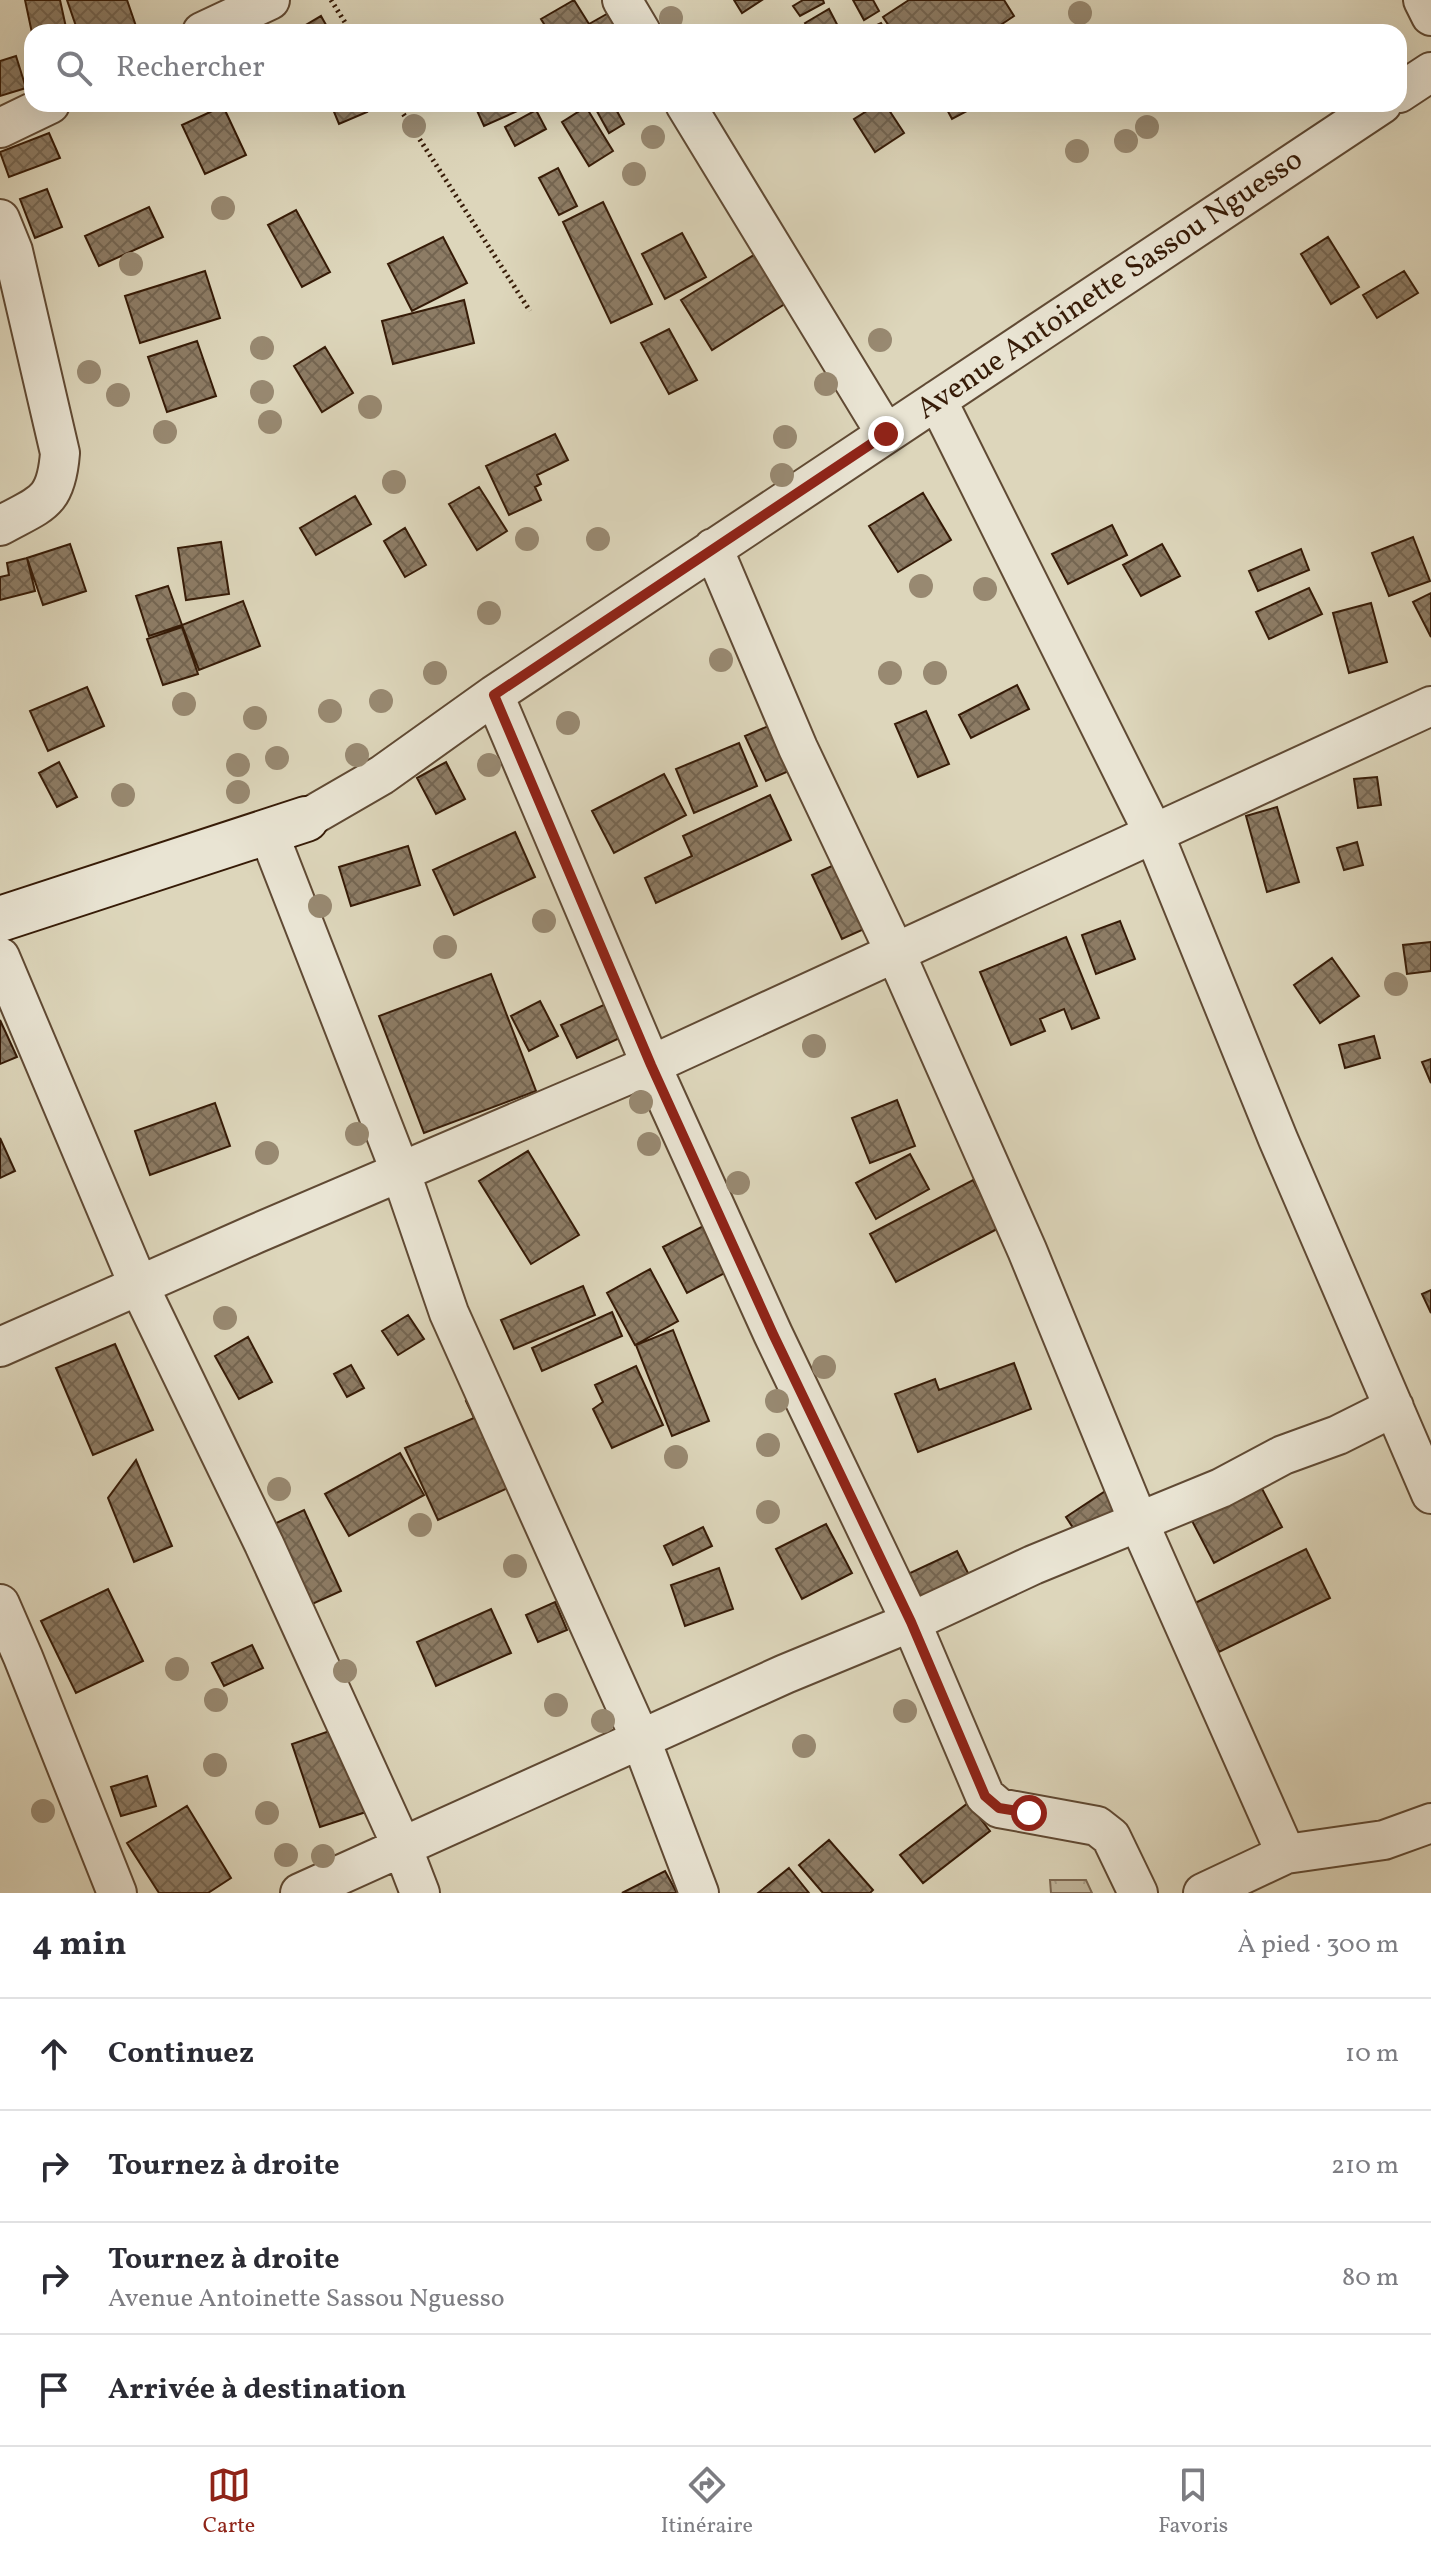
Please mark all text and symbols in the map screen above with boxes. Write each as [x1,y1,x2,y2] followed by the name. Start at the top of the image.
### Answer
[24,24,1407,112] search box
[52,46,96,90] icon: search
[116,47,265,89] text: Rechercher
[909,140,1311,430] street label: Avenue Antoinette Sassou Nguesso
[868,416,904,452] route end
[1011,1795,1047,1831] route start
[32,1922,127,1969] text: 4 min
[1237,1927,1399,1963] text: À pied · 300 m
[32,2032,76,2076] icon: ahead
[108,2033,254,2075] text: Continuez
[1345,2036,1399,2072] text: 10 m
[32,2144,76,2188] icon: right
[108,2145,340,2187] text: Tournez à droite
[1331,2148,1399,2184] text: 210 m
[108,2239,340,2281] text: Tournez à droite
[32,2256,76,2300] icon: right
[1342,2260,1399,2296] text: 80 m
[108,2281,505,2317] text: Avenue Antoinette Sassou Nguesso
[32,2368,76,2412] icon: arrive
[108,2369,407,2411] text: Arrivée à destination
[203,2463,255,2542] tab: Carte
[661,2463,753,2542] tab: Itinéraire
[1158,2463,1228,2542] tab: Favoris

